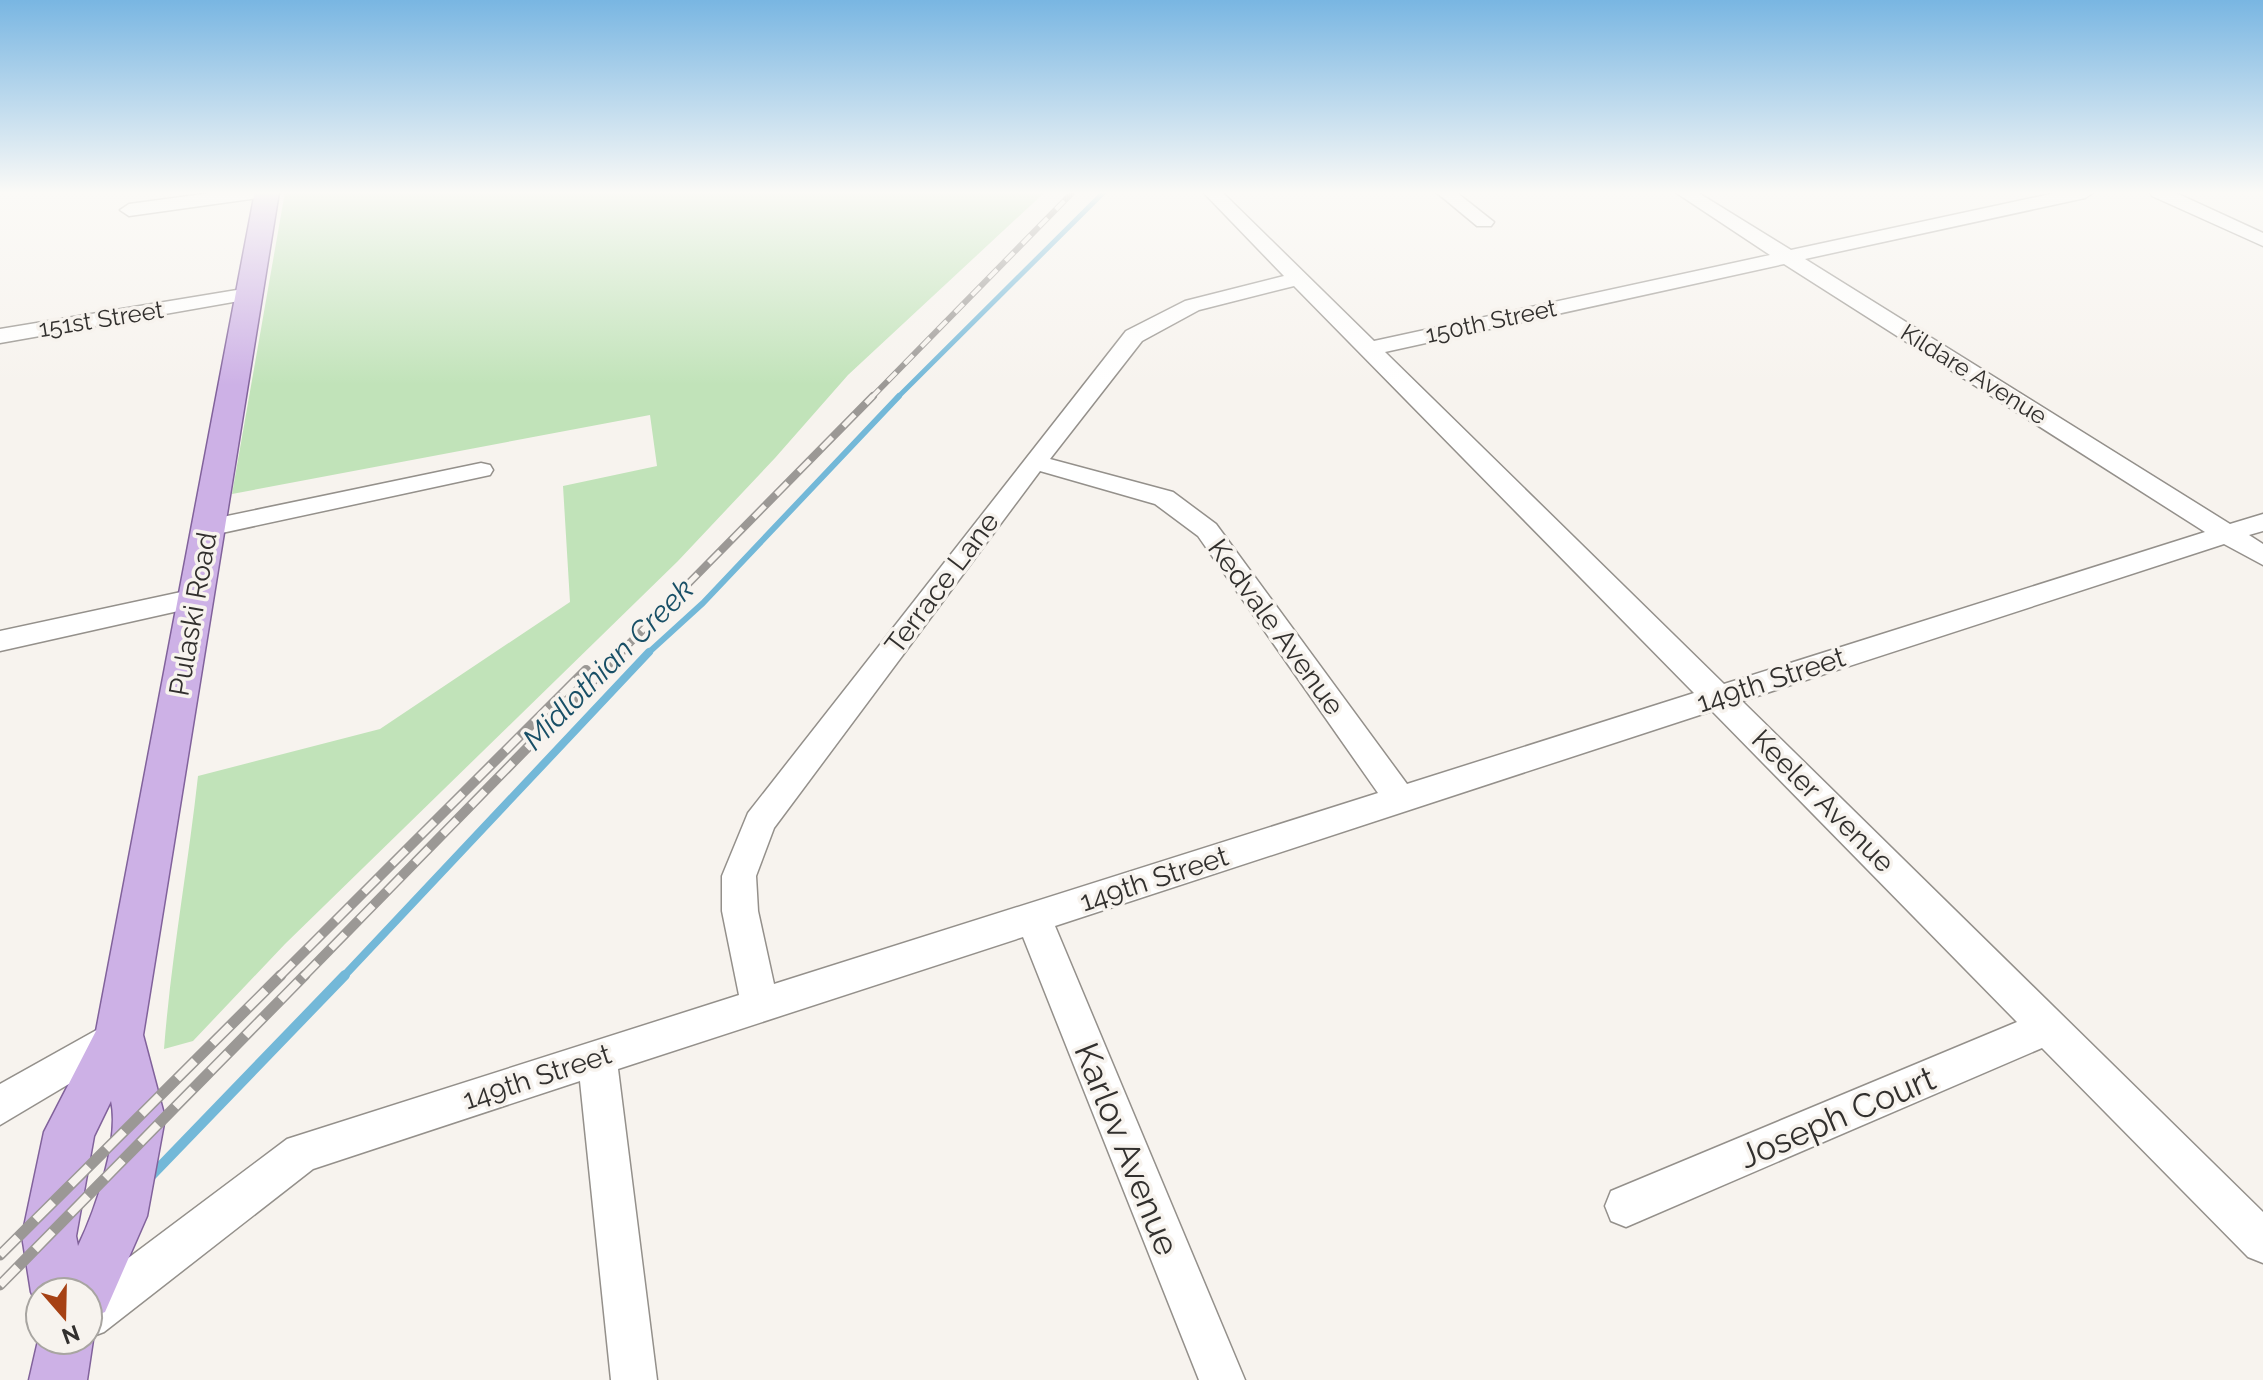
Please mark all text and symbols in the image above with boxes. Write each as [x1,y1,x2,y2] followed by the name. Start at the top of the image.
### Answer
[1423,293,1559,349] street label: 150th Street
[37,295,165,343] street label: 151st Street
[1896,317,2052,431] street label: Kildare Avenue
[878,506,1006,660] street label: Terrace Lane
[162,530,224,698] street label: Pulaski Road
[1201,533,1351,721] street label: Kedvale Avenue
[515,571,701,757] water label: Midlothian Creek
[1693,640,1850,720] street label: 149th Street
[1745,723,1901,879] street label: Keeler Avenue
[1076,839,1233,919] street label: 149th Street
[459,1037,616,1117] street label: 149th Street
[1066,1037,1188,1261] street label: Karlov Avenue
[1733,1057,1942,1176] street label: Joseph Court
[24,1276,104,1356] north arrow
[59,1320,83,1350] text: N

